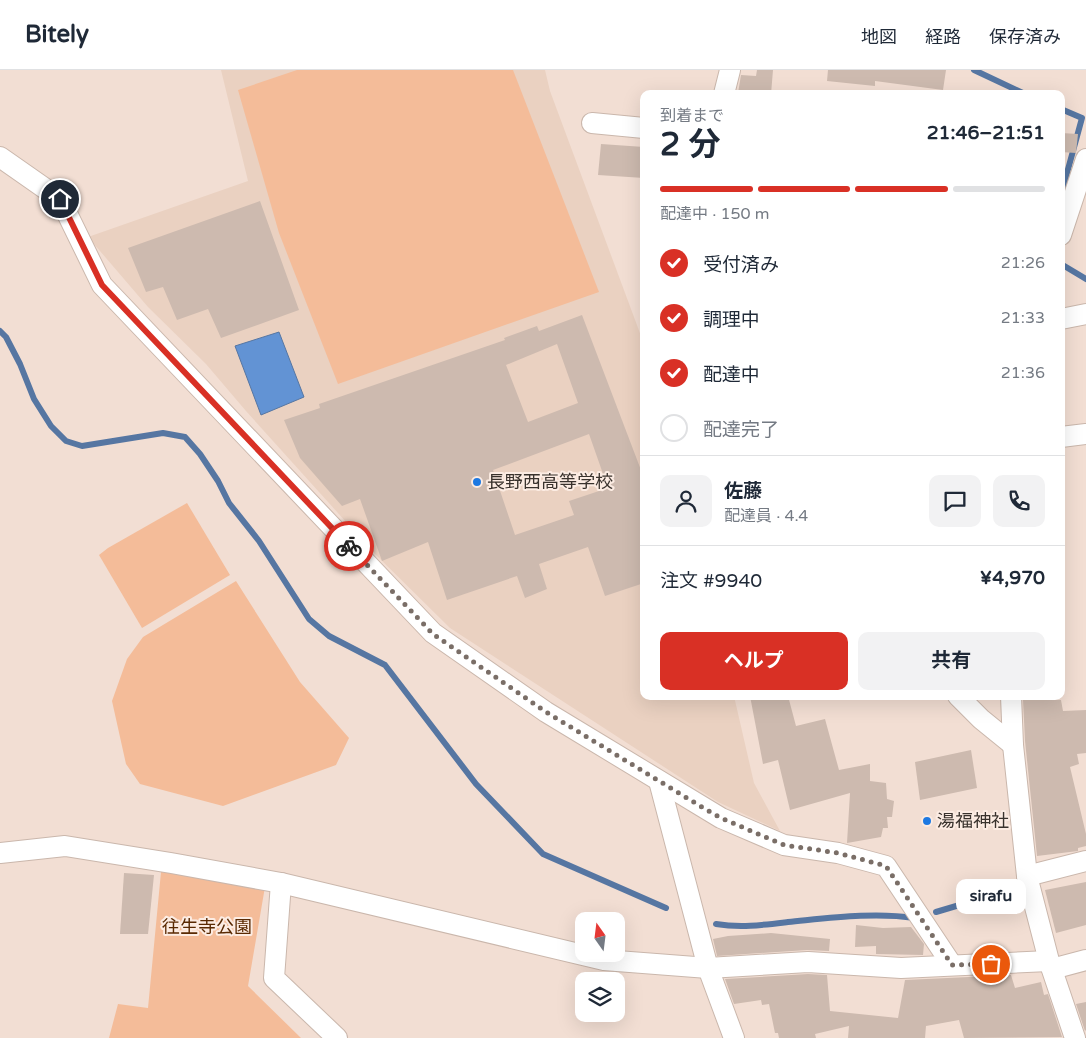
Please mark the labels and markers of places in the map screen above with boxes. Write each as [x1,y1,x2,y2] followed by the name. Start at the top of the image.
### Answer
[39,178,81,220] pin
[487,471,613,493] place label: 長野西高等学校
[471,476,483,488] marker: 長野西高等学校
[937,810,1009,832] place label: 湯福神社
[921,815,933,827] marker: 湯福神社
[956,879,1026,914] callout: sirafu
[970,943,1012,985] pin

